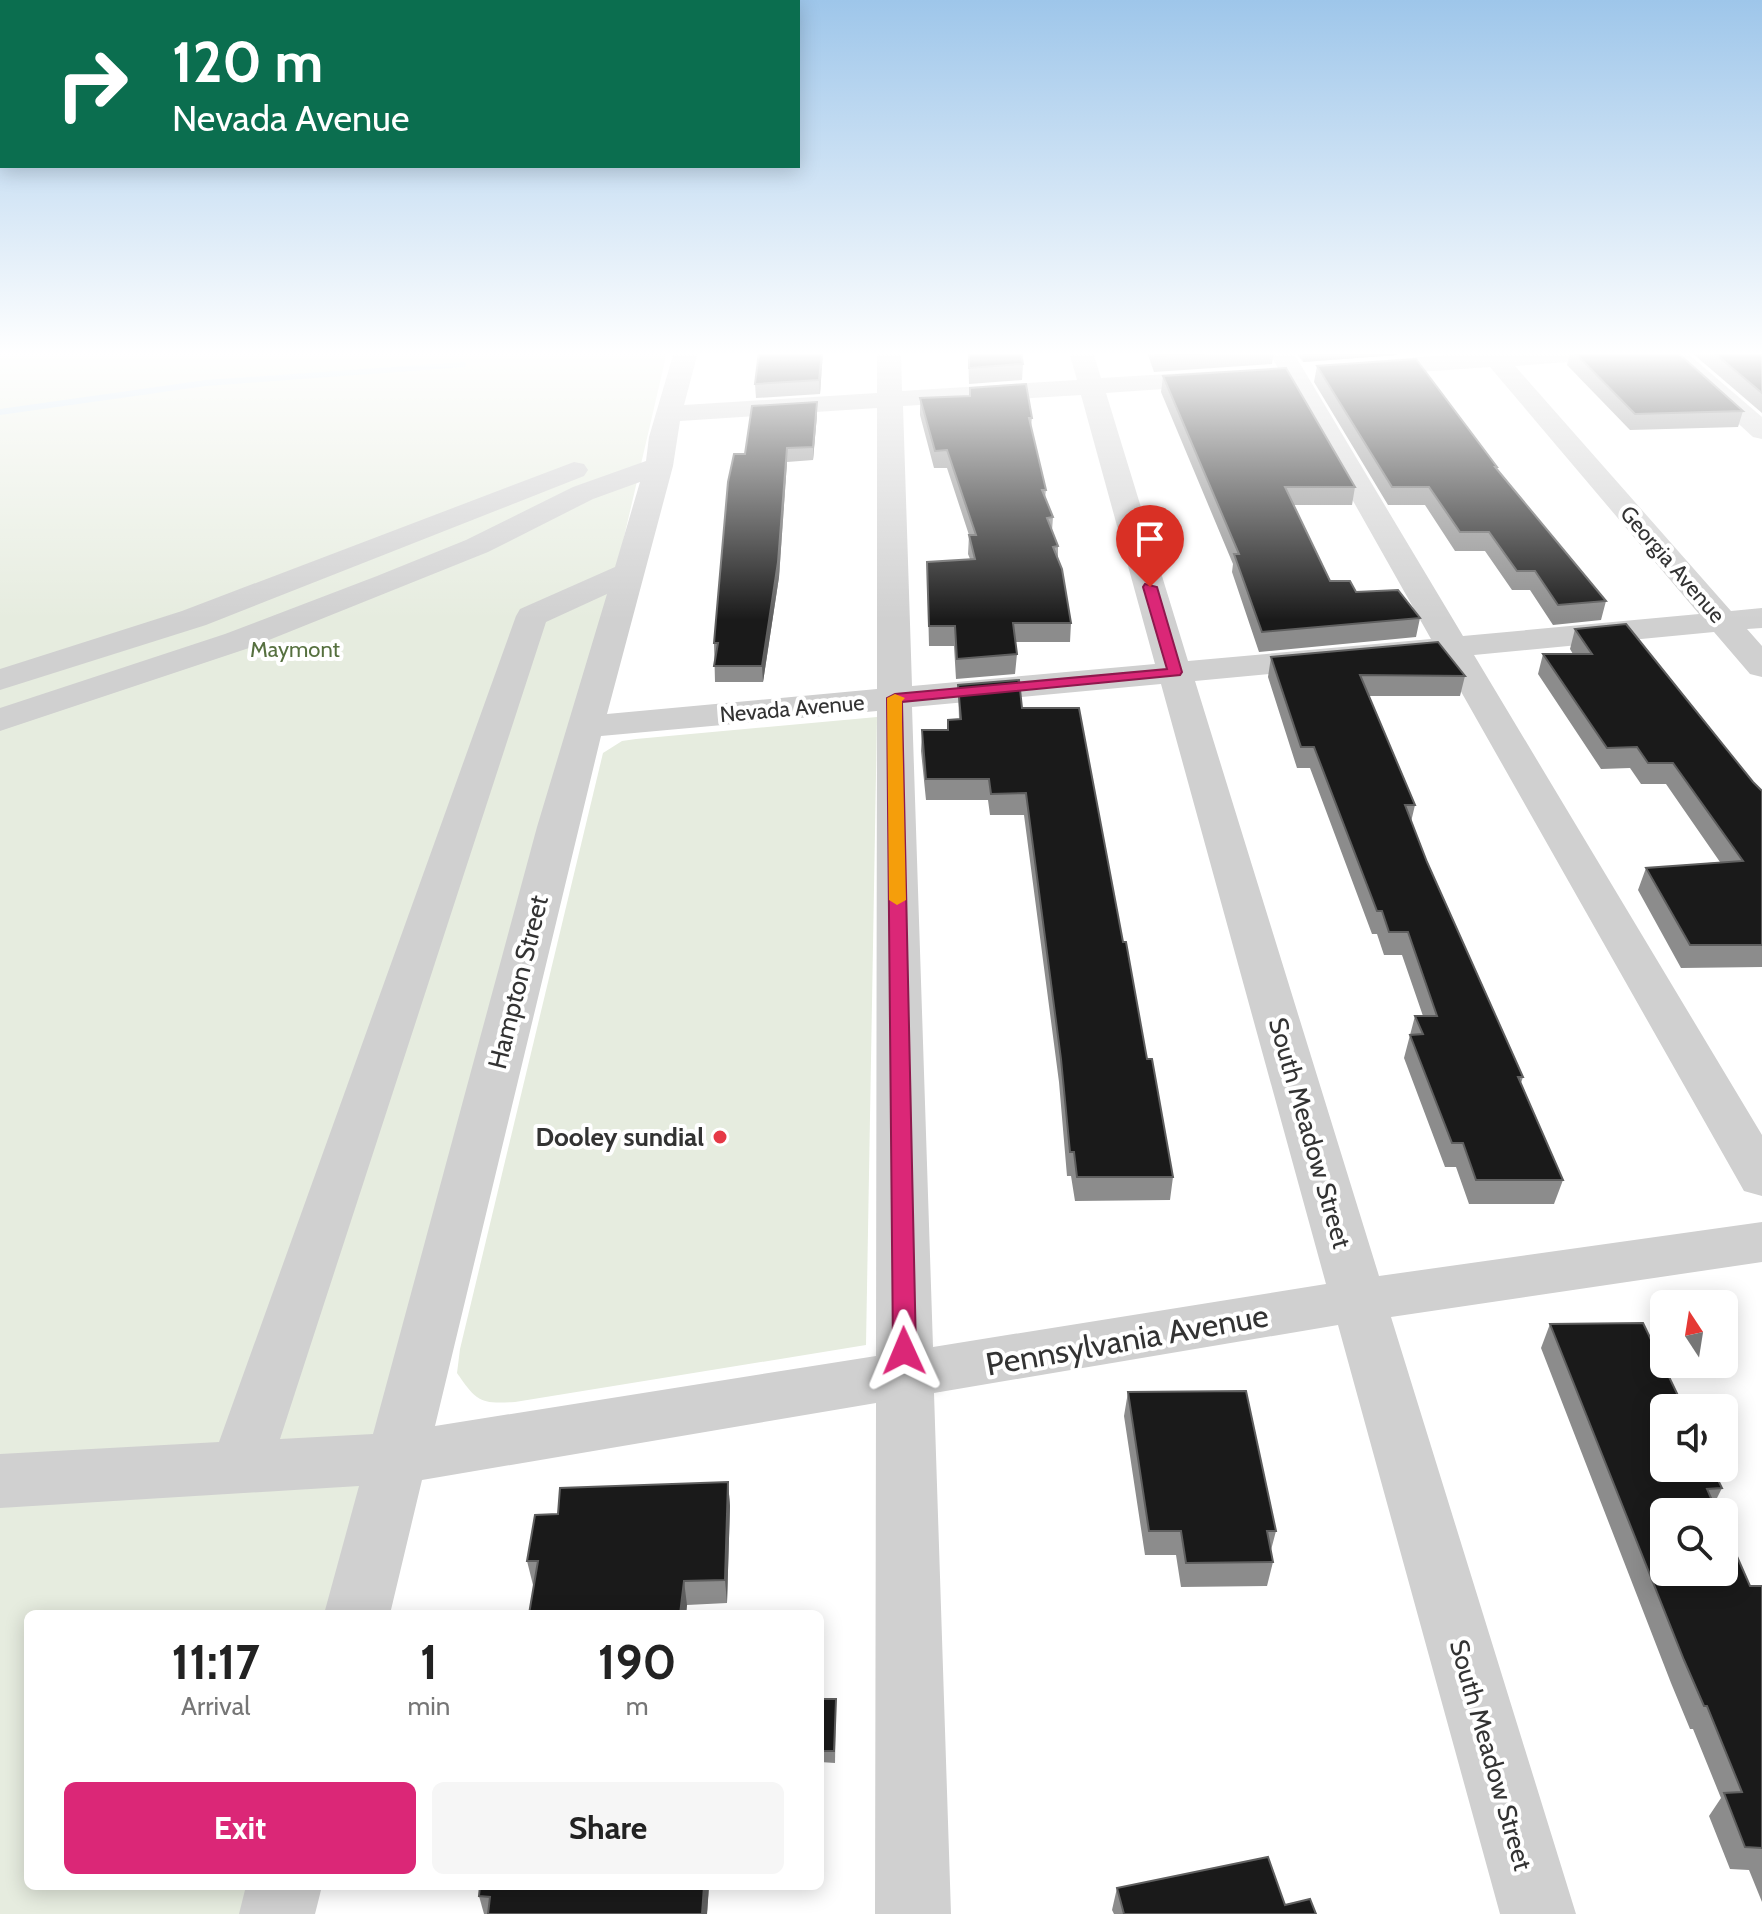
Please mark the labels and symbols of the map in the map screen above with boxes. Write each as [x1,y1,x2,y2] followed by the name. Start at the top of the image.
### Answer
[1614,500,1731,628] street label: Georgia Avenue
[1116,505,1184,587] pin
[250,636,341,663] park label: Maymont
[719,689,865,728] street label: Nevada Avenue
[481,892,555,1072] street label: Hampton Street
[1262,1014,1358,1252] street label: South Meadow Street
[535,1121,704,1153] place label: Dooley sundial
[711,1128,729,1146] marker: Dooley sundial
[1650,1290,1738,1378] north arrow
[982,1295,1271,1384] street label: Pennsylvania Avenue
[862,1309,946,1393] position arrow
[1443,1636,1539,1874] street label: South Meadow Street

